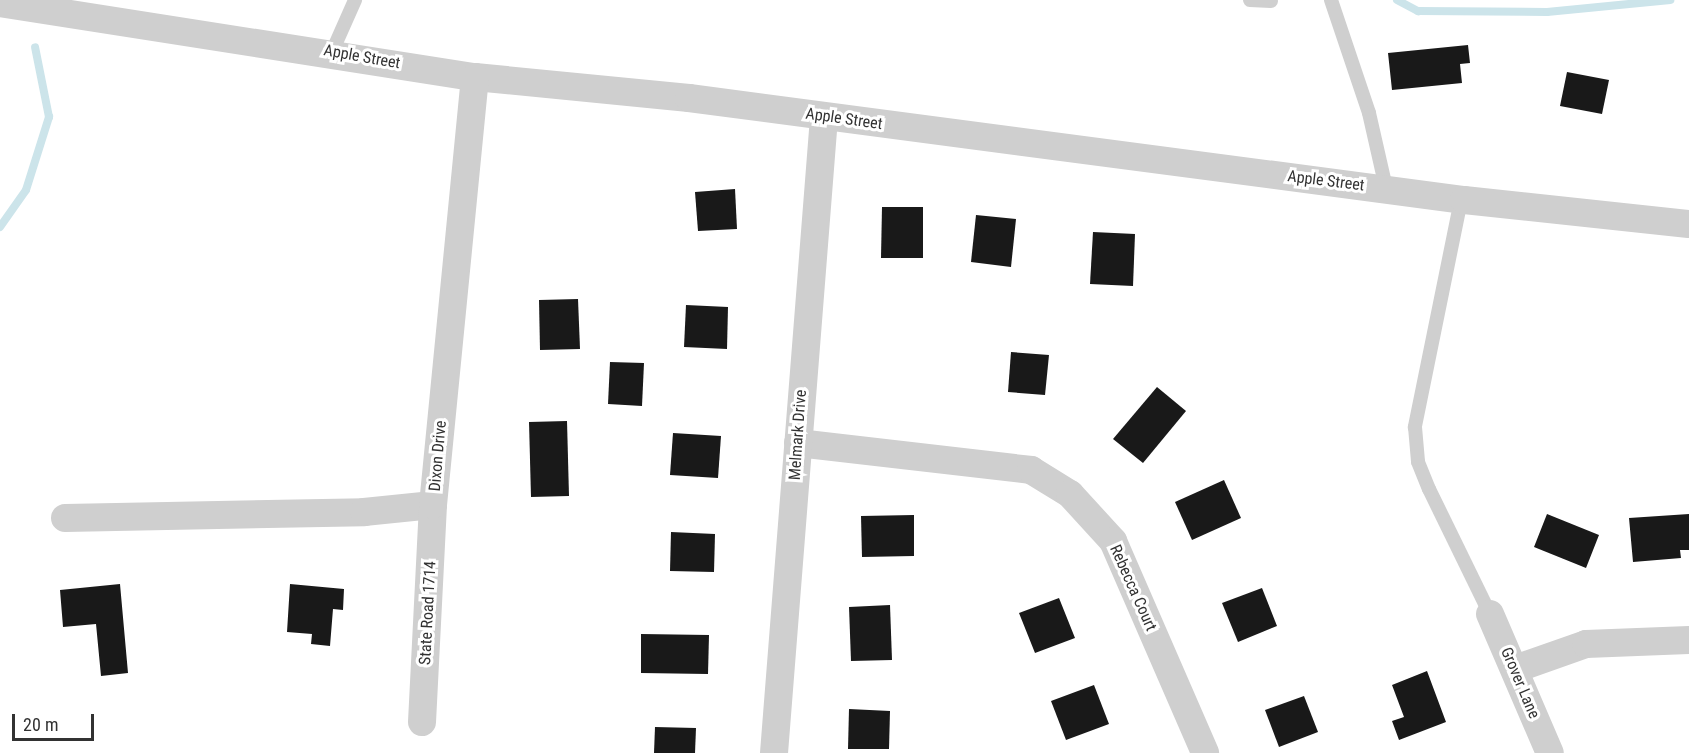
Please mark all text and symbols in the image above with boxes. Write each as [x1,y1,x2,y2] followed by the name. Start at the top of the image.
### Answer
[322,41,402,73] street label: Apple Street
[804,104,884,134] street label: Apple Street
[1286,167,1366,195] street label: Apple Street
[785,389,811,481] street label: Melmark Drive
[425,420,451,492] street label: Dixon Drive
[1105,542,1161,634] street label: Rebecca Court
[416,561,440,665] street label: State Road 1714
[1496,645,1544,721] street label: Grover Lane
[15,702,98,740] scale bar
[23,714,58,735] text: 20 m

